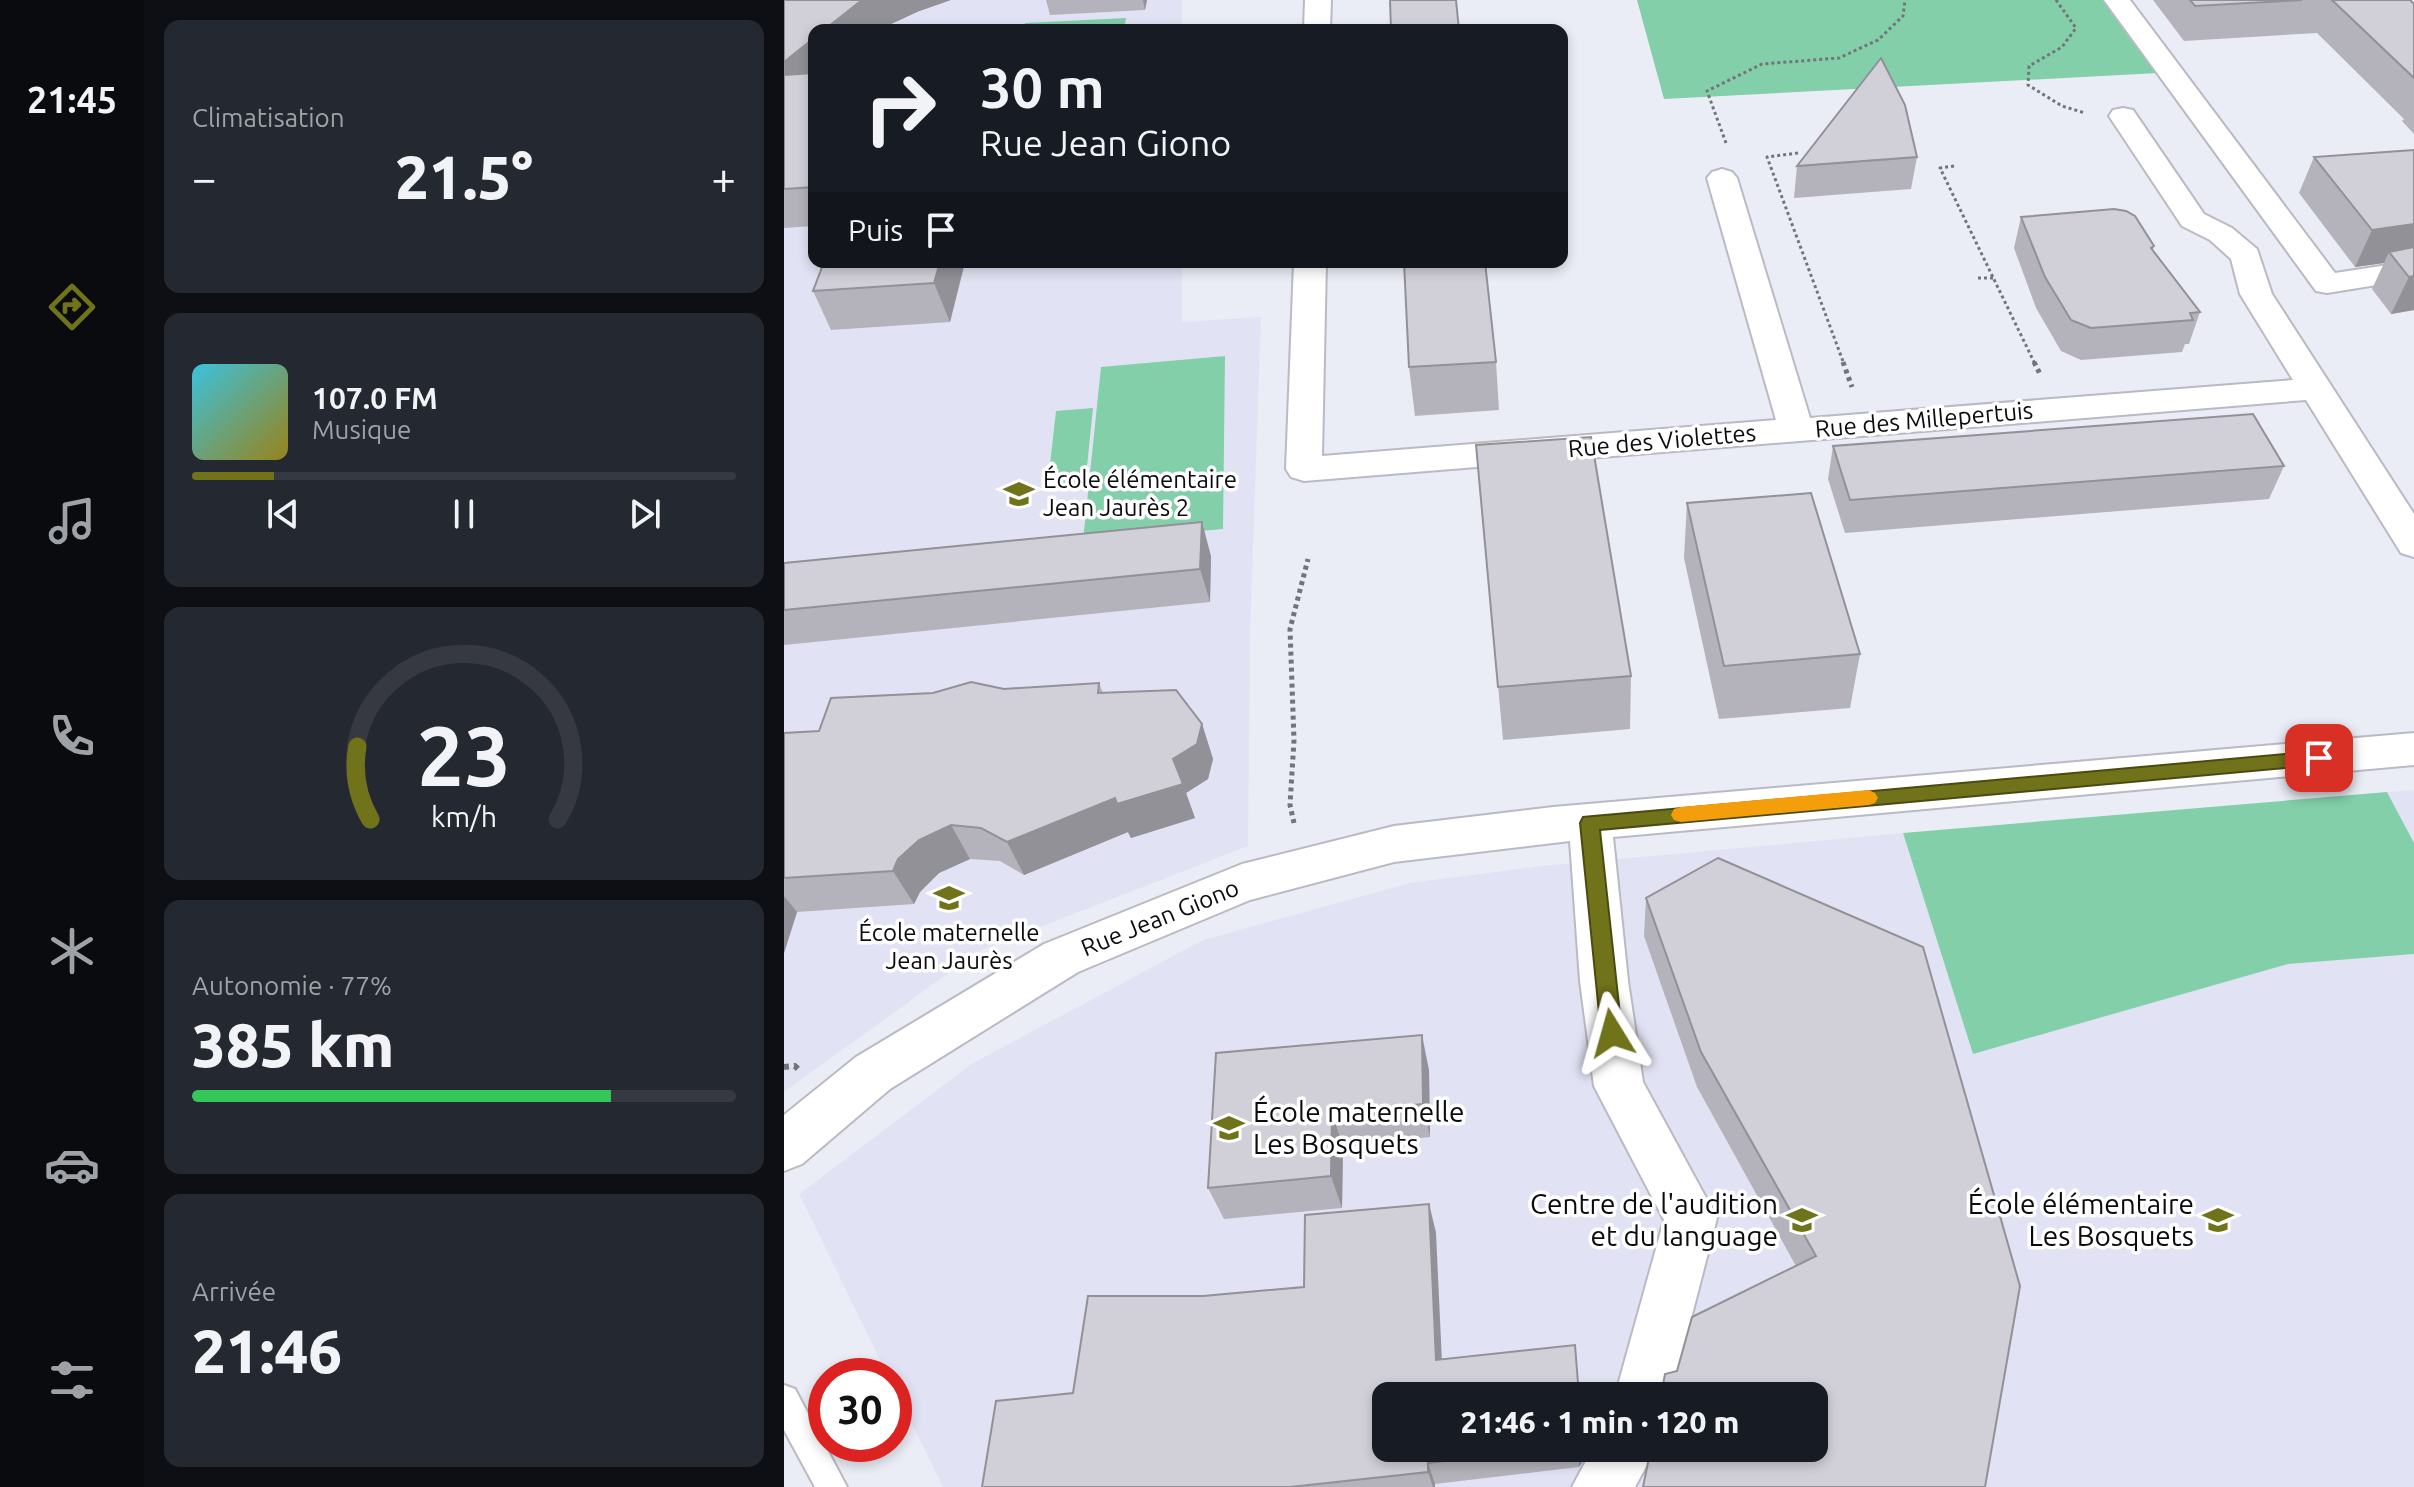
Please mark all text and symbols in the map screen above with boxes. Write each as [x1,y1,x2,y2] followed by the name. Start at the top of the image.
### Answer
[848,56,952,160] icon: right
[980,56,1105,119] text: 30 m
[27,79,117,120] text: 21:45
[192,103,345,132] text: Climatisation
[980,122,1231,163] text: Rue Jean Giono
[395,143,533,210] text: 21.5°
[192,153,217,202] text: −
[711,153,736,202] text: +
[919,208,963,252] icon: arrive
[848,213,903,247] text: Puis
[44,279,100,335] icon: directions
[312,381,438,415] text: 107.0 FM
[1814,397,2034,442] street label: Rue des Millepertuis
[312,415,411,444] text: Musique
[1567,419,1757,462] street label: Rue des Violettes
[1043,465,1237,521] place label: École élémentaire Jean Jaurès 2
[1002,477,1036,511] school or university icon: École élémentaire Jean Jaurès 2
[261,492,305,536] icon: previous
[442,492,486,536] icon: pause
[623,492,667,536] icon: next
[44,493,100,549] icon: music
[417,707,511,801] text: 23
[44,708,100,764] icon: phone
[2285,724,2353,792] pin
[2297,736,2341,780] icon: arrive
[431,800,497,832] text: km/h
[1077,874,1243,961] street label: Rue Jean Giono
[932,881,966,915] school or university icon: École maternelle Jean Jaurès
[858,918,1040,974] place label: École maternelle Jean Jaurès
[44,923,100,979] icon: climate
[192,971,392,1000] text: Autonomie · 77%
[1570,991,1654,1075] position arrow
[192,1011,394,1078] text: 385 km
[1253,1095,1464,1159] place label: École maternelle Les Bosquets
[1212,1111,1246,1145] school or university icon: École maternelle Les Bosquets
[44,1137,100,1193] icon: car
[1968,1187,2194,1251] place label: École élémentaire Les Bosquets
[1530,1188,1778,1251] place label: Centre de l'audition et du language
[1785,1203,1819,1237] school or university icon: Centre de l'audition et du language
[2201,1203,2235,1237] school or university icon: École élémentaire Les Bosquets
[192,1277,276,1306] text: Arrivée
[192,1317,342,1384] text: 21:46
[44,1352,100,1408] icon: filters
[808,1358,912,1462] speed limit sign: 30
[1461,1405,1739,1439] text: 21:46 · 1 min · 120 m

